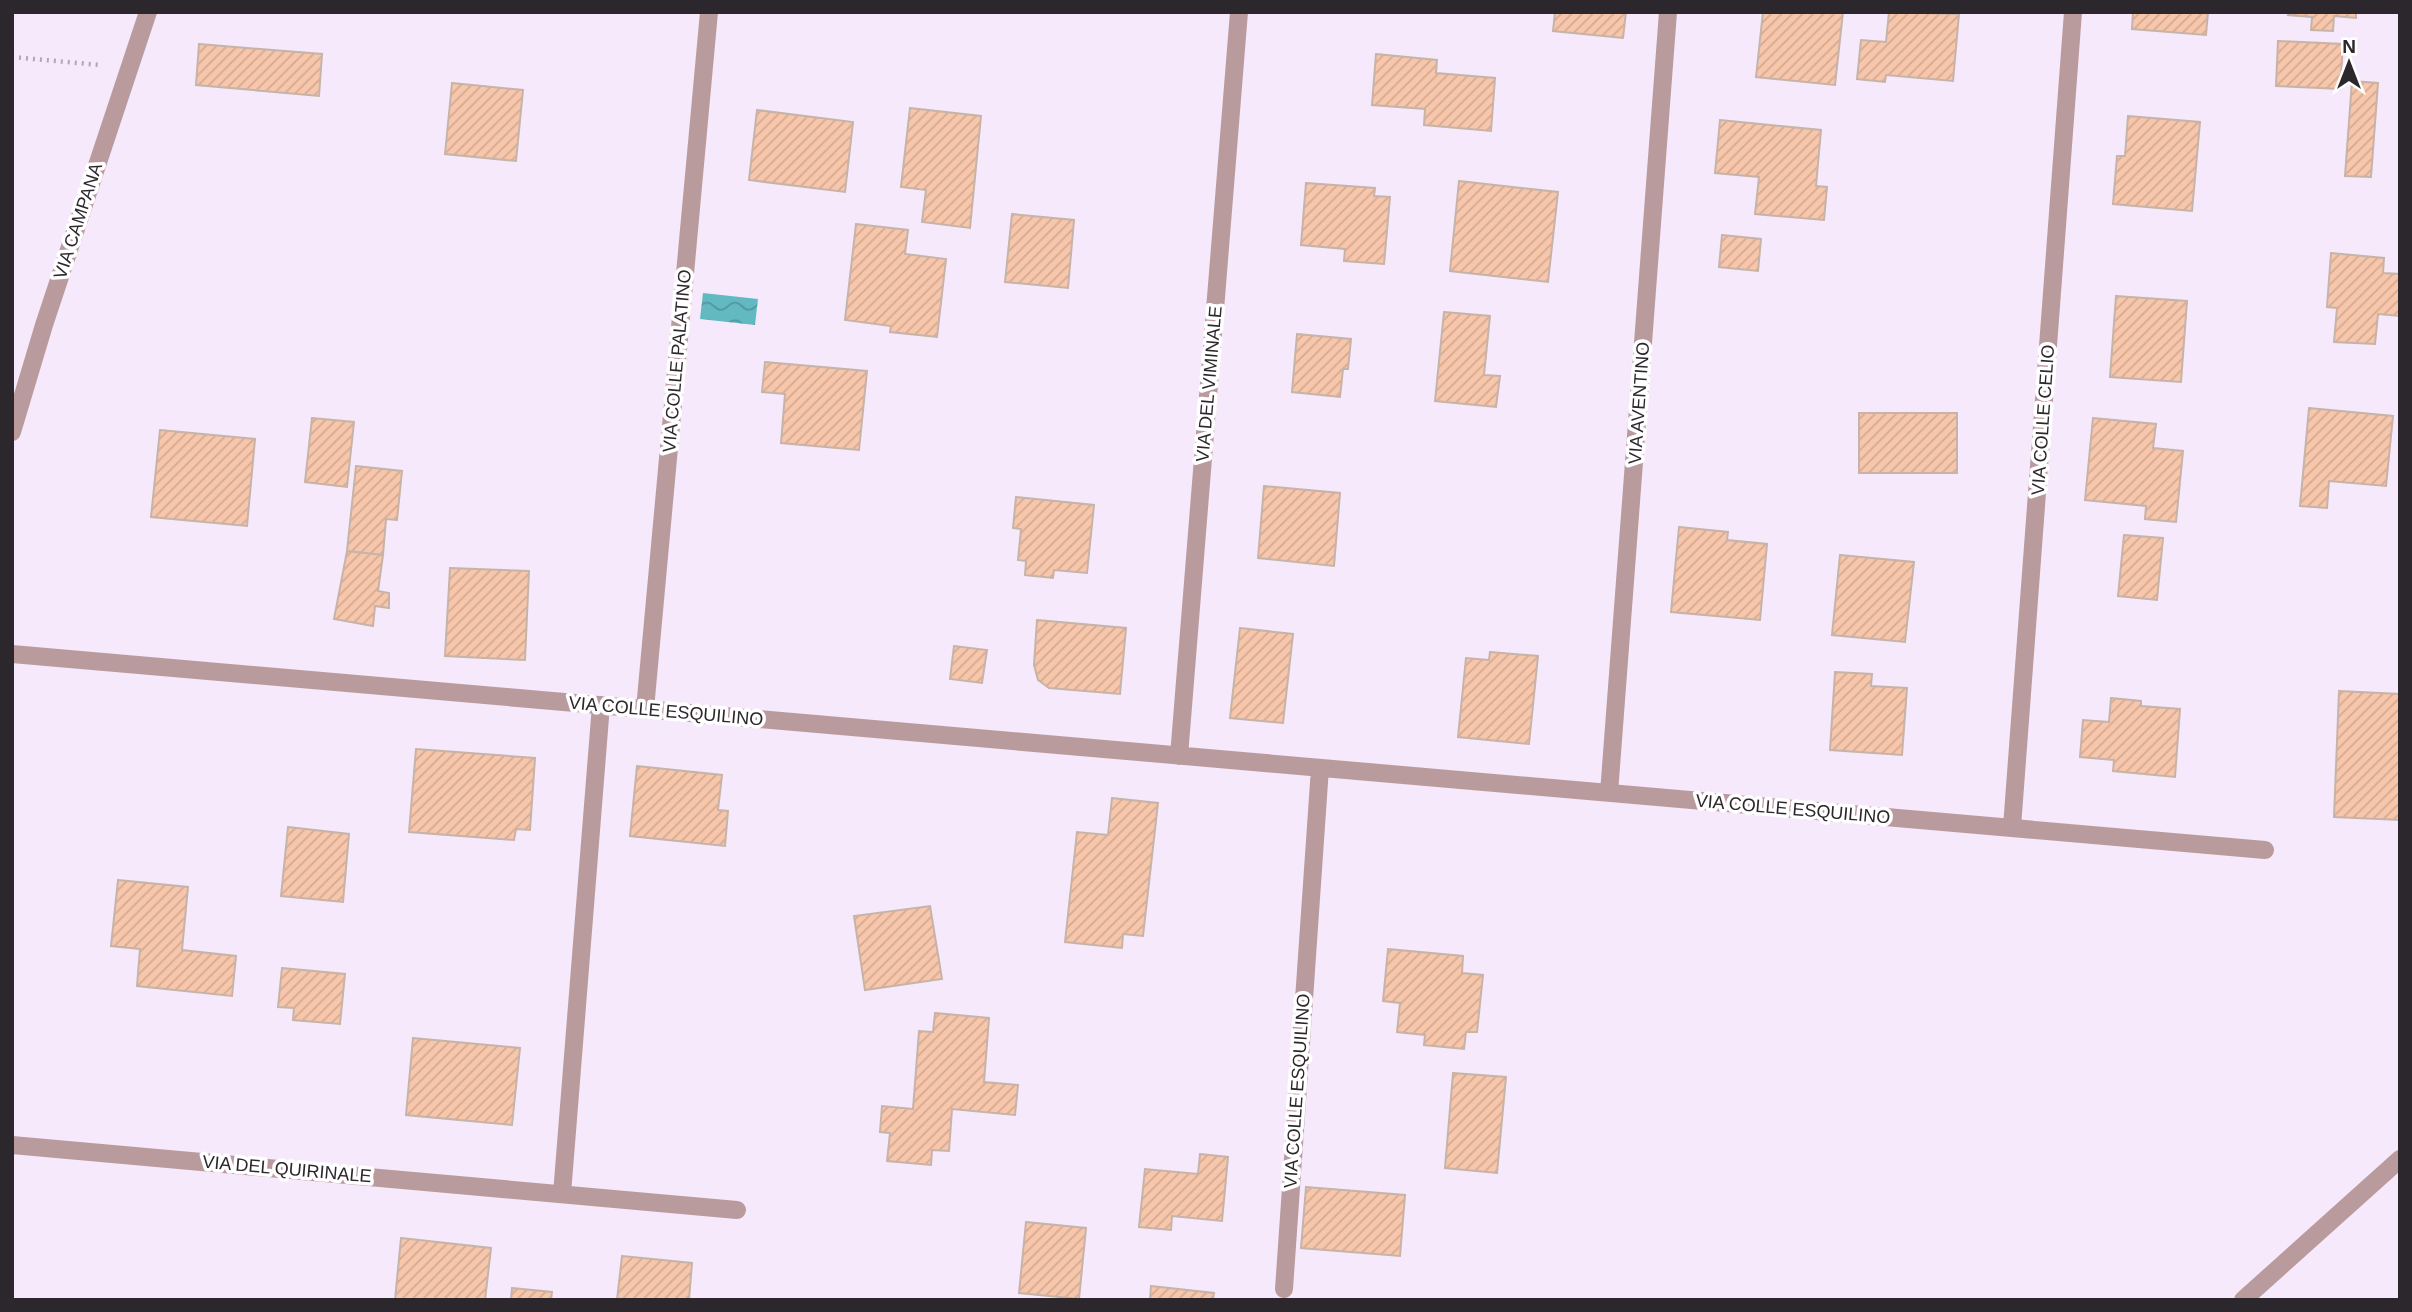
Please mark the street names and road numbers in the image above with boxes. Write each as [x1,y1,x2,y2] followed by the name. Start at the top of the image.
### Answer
[50,161,106,281] street label: VIA CAMPANA
[659,269,695,453] street label: VIA COLLE PALATINO
[1192,305,1226,463] street label: VIA DEL VIMINALE
[1625,341,1653,465] street label: VIA AVENTINO
[2028,344,2058,496] street label: VIA COLLE CELIO
[568,693,764,729] street label: VIA COLLE ESQUILINO
[1695,791,1891,827] street label: VIA COLLE ESQUILINO
[1280,993,1314,1189] street label: VIA COLLE ESQUILINO
[202,1152,372,1186] street label: VIA DEL QUIRINALE

